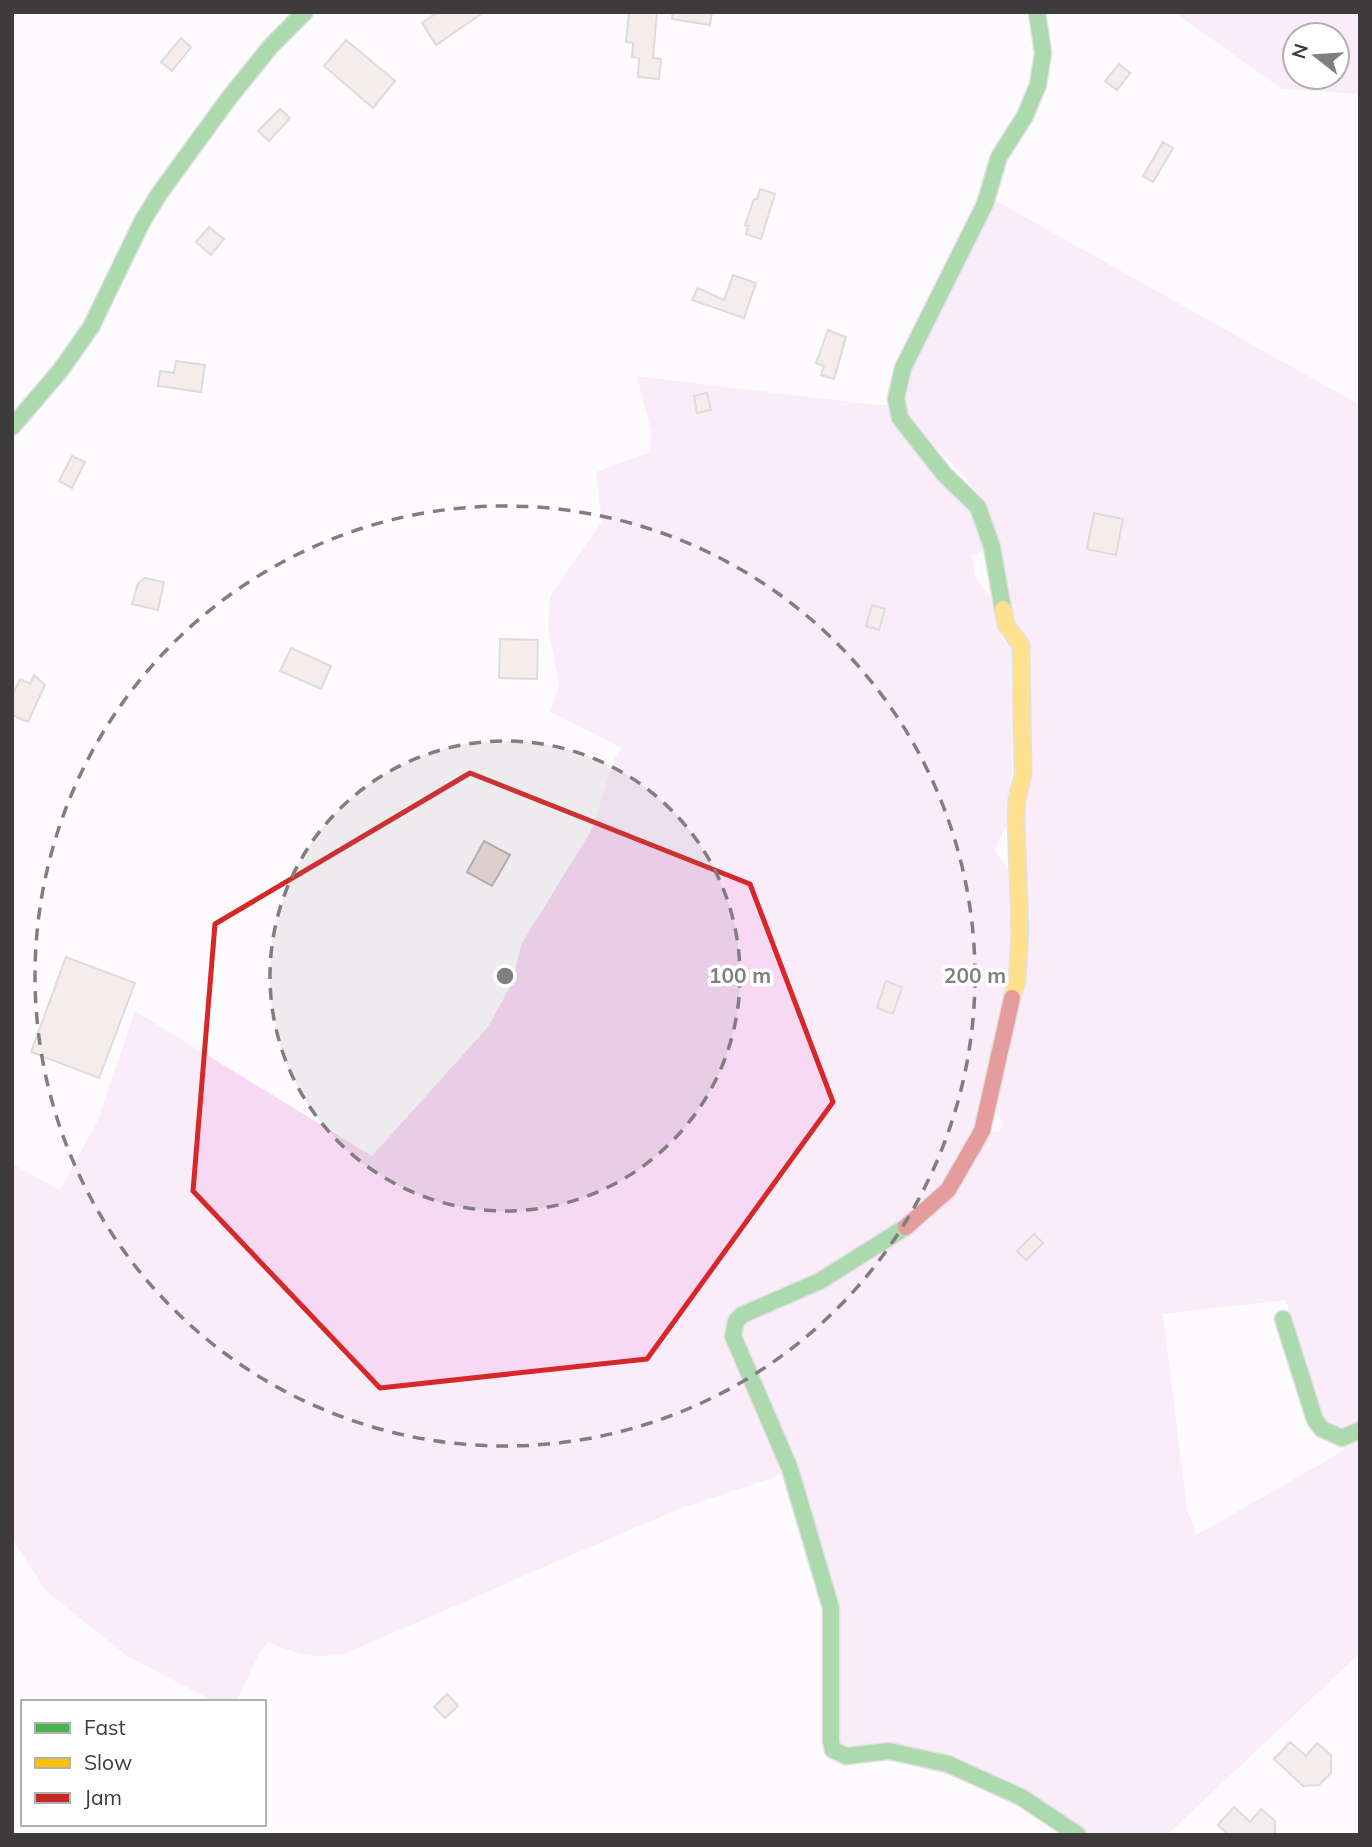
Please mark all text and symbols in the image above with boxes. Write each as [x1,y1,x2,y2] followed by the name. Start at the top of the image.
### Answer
[1281,21,1351,91] north arrow
[1286,41,1313,61] text: N
[709,962,771,988] text: 100 m
[944,962,1006,988] text: 200 m
[493,964,517,988] centre of rings
[21,1700,266,1826] legend
[84,1714,126,1740] text: Fast
[84,1749,132,1775] text: Slow
[84,1784,122,1810] text: Jam

